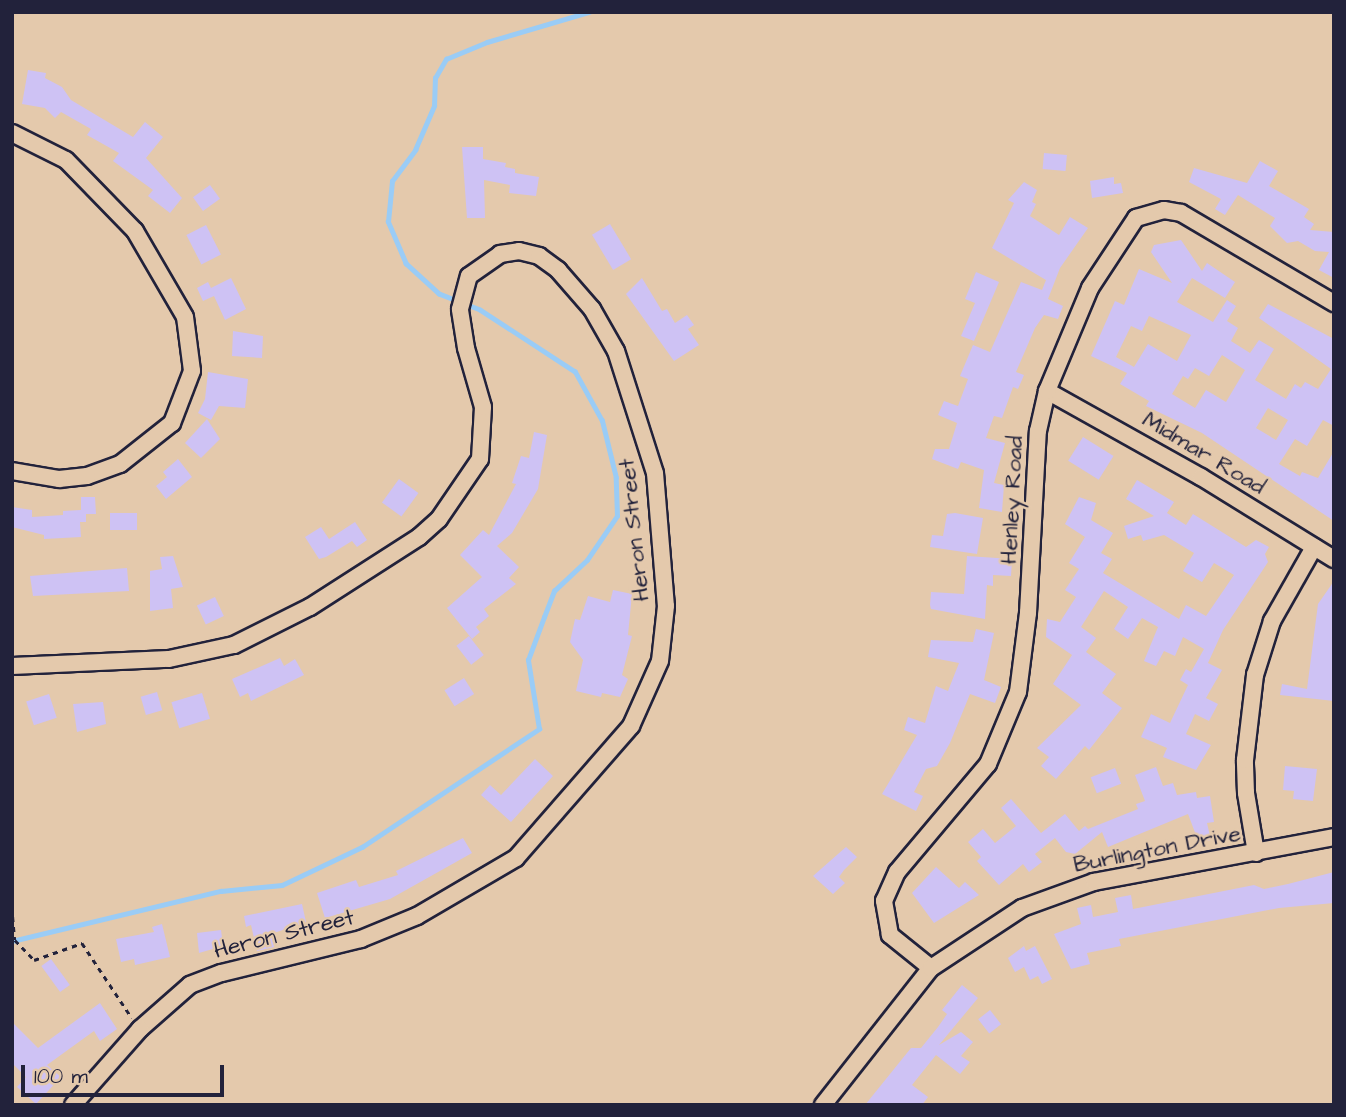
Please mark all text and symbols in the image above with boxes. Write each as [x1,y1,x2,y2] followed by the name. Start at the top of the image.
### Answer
[1137,405,1271,501] street label: Midmar Road
[995,435,1029,565] street label: Henley Road
[613,457,655,603] street label: Heron Street
[1071,819,1243,879] street label: Burlington Drive
[211,903,357,965] street label: Heron Street
[24,1050,228,1094] scale bar
[34,1062,88,1091] text: 100 m

